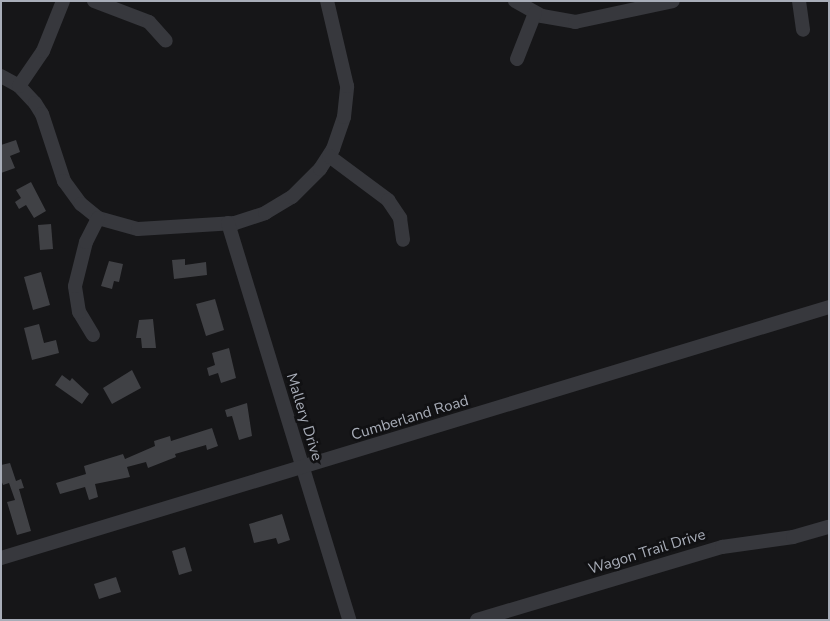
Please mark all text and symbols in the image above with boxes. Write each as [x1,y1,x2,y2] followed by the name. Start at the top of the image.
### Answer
[282,371,326,463] street label: Mallery Drive
[349,392,471,444] street label: Cumberland Road
[586,526,708,578] street label: Wagon Trail Drive

